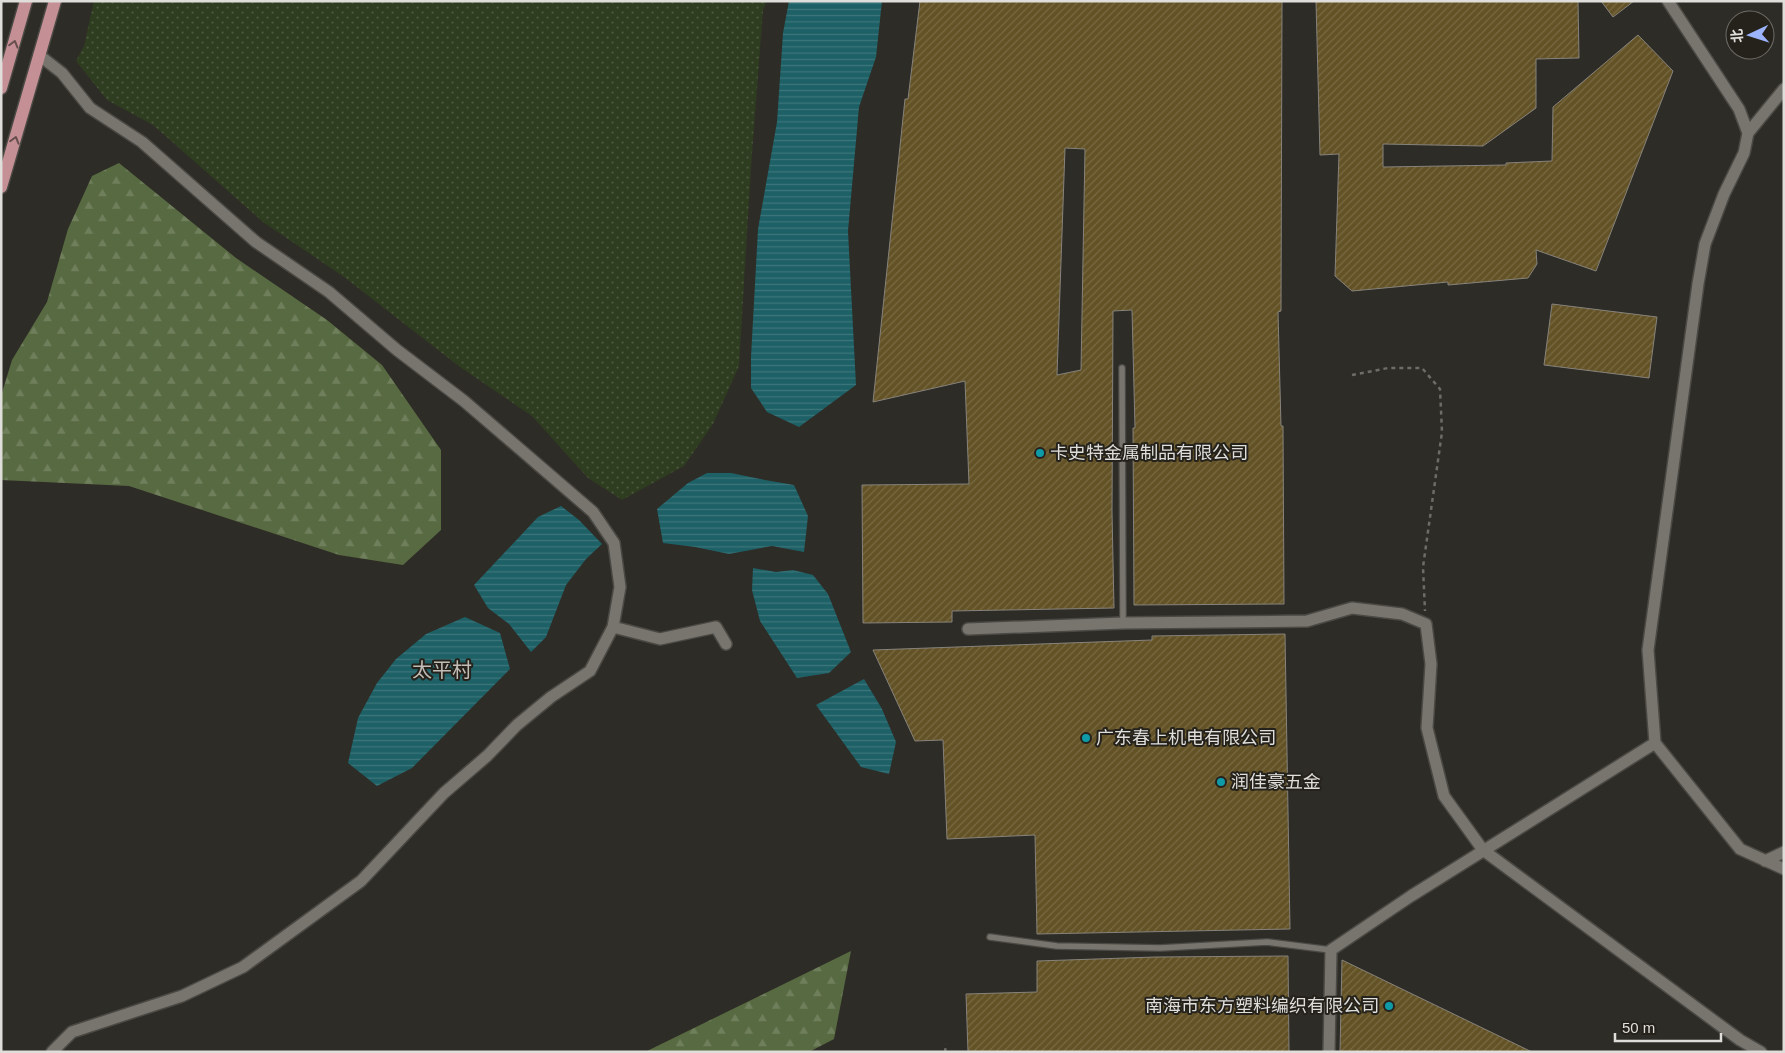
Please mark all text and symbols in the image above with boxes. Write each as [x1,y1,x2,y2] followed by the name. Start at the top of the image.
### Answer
[1725,10,1775,60] north arrow
[1729,28,1746,43] text: 北
[8,41,18,49] one-way arrow
[9,137,19,145] one-way arrow
[1050,443,1248,463] place label: 卡史特金属制品有限公司
[1034,447,1046,459] marker: 卡史特金属制品有限公司
[412,659,472,681] district label: 太平村
[1096,728,1276,748] place label: 广东春上机电有限公司
[1080,732,1092,744] marker: 广东春上机电有限公司
[1231,772,1321,792] place label: 润佳豪五金
[1215,776,1227,788] marker: 润佳豪五金
[1145,996,1379,1016] place label: 南海市东方塑料编织有限公司
[1383,1000,1395,1012] marker: 南海市东方塑料编织有限公司
[1615,1010,1721,1042] scale bar
[1622,1019,1655,1036] text: 50 m

